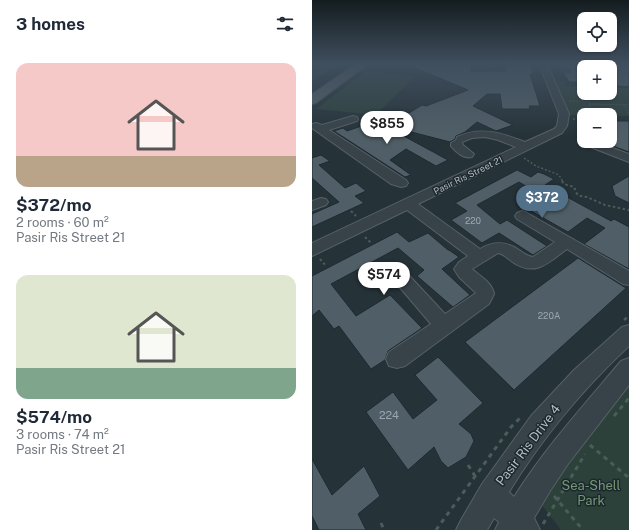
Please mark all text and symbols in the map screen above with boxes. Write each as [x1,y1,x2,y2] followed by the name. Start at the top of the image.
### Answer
[577,12,617,148] map controls
[577,12,617,52] button: locate
[274,13,296,35] icon: filters
[16,14,85,34] text: 3 homes
[577,60,617,100] button: +
[120,89,192,161] icon: home
[577,108,617,148] button: −
[363,111,411,145] pin: $855
[369,116,405,131] text: $855
[432,153,504,197] street label: Pasir Ris Street 21
[518,185,566,219] pin: $372
[525,190,559,205] text: $372
[16,195,92,215] text: $372/mo
[16,215,109,230] text: 2 rooms · 60 m²
[465,215,482,226] house number: 220
[16,230,125,245] text: Pasir Ris Street 21
[360,262,408,296] pin: $574
[367,267,401,282] text: $574
[120,301,192,373] icon: home
[538,310,561,321] house number: 220A
[493,402,563,488] street label: Pasir Ris Drive 4
[16,407,92,427] text: $574/mo
[379,409,399,421] house number: 224
[16,427,109,442] text: 3 rooms · 74 m²
[16,442,125,457] text: Pasir Ris Street 21
[561,478,621,508] park label: Sea-Shell Park

